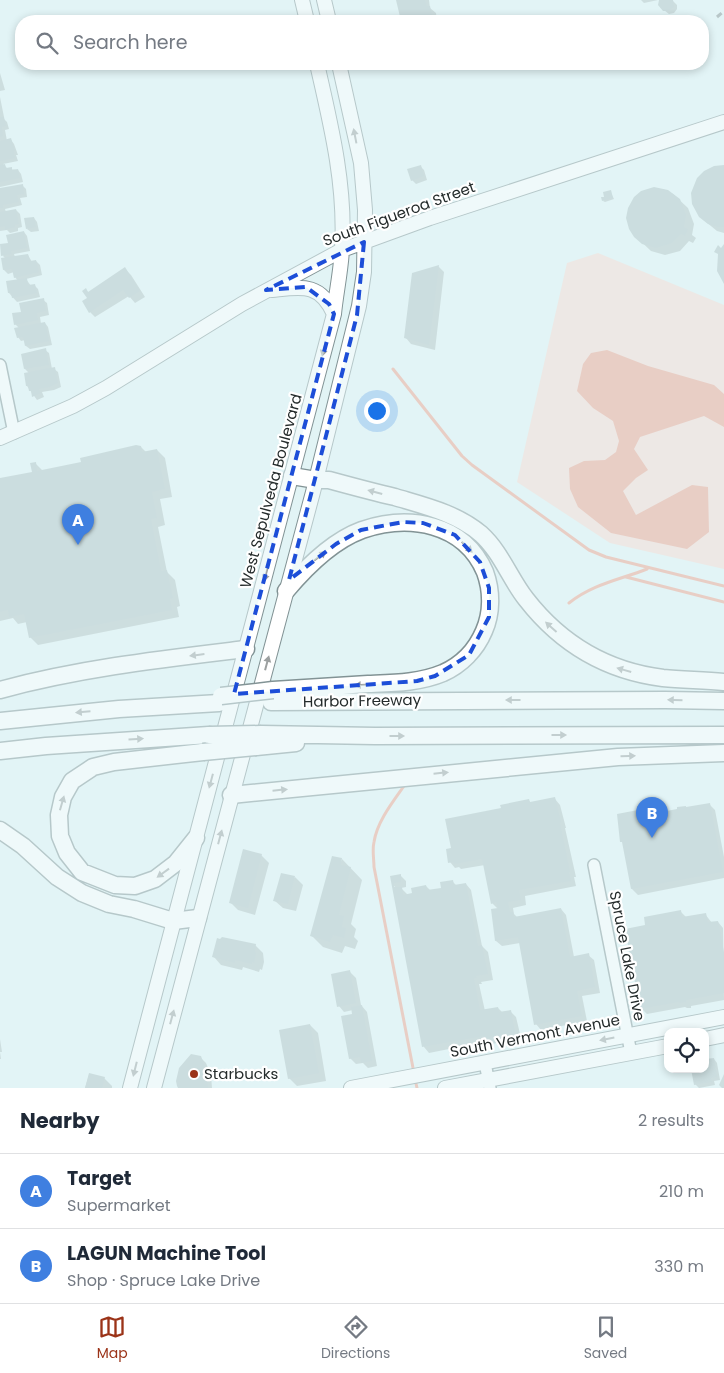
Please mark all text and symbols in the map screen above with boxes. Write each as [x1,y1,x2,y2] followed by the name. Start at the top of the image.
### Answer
[15,15,709,70] search box
[33,29,61,57] icon: search
[73,29,187,56] text: Search here
[351,128,359,144] one-way arrow
[320,176,478,251] street label: South Figueroa Street
[320,342,328,357] one-way arrow
[234,391,307,590] street label: West Sepulveda Boulevard
[364,398,390,424] your location
[367,488,382,496] one-way arrow
[62,504,94,545] pin: A
[461,540,473,552] one-way arrow
[313,551,327,561] one-way arrow
[262,566,270,581] one-way arrow
[546,621,558,633] one-way arrow
[189,651,205,659] one-way arrow
[263,655,271,670] one-way arrow
[616,665,631,673] one-way arrow
[354,681,370,689] one-way arrow
[303,689,422,712] street label: Harbor Freeway
[505,696,521,704] one-way arrow
[667,696,683,704] one-way arrow
[75,709,91,717] one-way arrow
[552,731,568,739] one-way arrow
[389,732,405,740] one-way arrow
[128,735,144,743] one-way arrow
[620,752,636,760] one-way arrow
[434,769,450,777] one-way arrow
[207,773,215,788] one-way arrow
[272,785,288,793] one-way arrow
[59,795,67,810] one-way arrow
[636,797,668,838] pin: B
[216,829,224,844] one-way arrow
[156,868,169,878] one-way arrow
[605,889,650,1023] street label: Spruce Lake Drive
[169,1009,177,1024] one-way arrow
[448,1009,622,1062] street label: South Vermont Avenue
[664,1028,709,1073] map controls
[664,1028,709,1073] button: locate
[600,1035,615,1043] one-way arrow
[131,1061,139,1077] one-way arrow
[204,1063,279,1084] place label: Starbucks
[188,1068,200,1080] marker: Starbucks
[20,1106,100,1135] text: Nearby
[638,1109,704,1132] text: 2 results
[67,1165,132,1192] text: Target
[30,1180,42,1203] text: A
[659,1180,704,1203] text: 210 m
[67,1194,171,1217] text: Supermarket
[67,1240,266,1267] text: LAGUN Machine Tool
[31,1255,41,1278] text: B
[654,1255,704,1278] text: 330 m
[67,1269,260,1292] text: Shop · Spruce Lake Drive
[97,1313,128,1364] tab: Map
[321,1313,390,1364] tab: Directions
[584,1313,627,1364] tab: Saved

